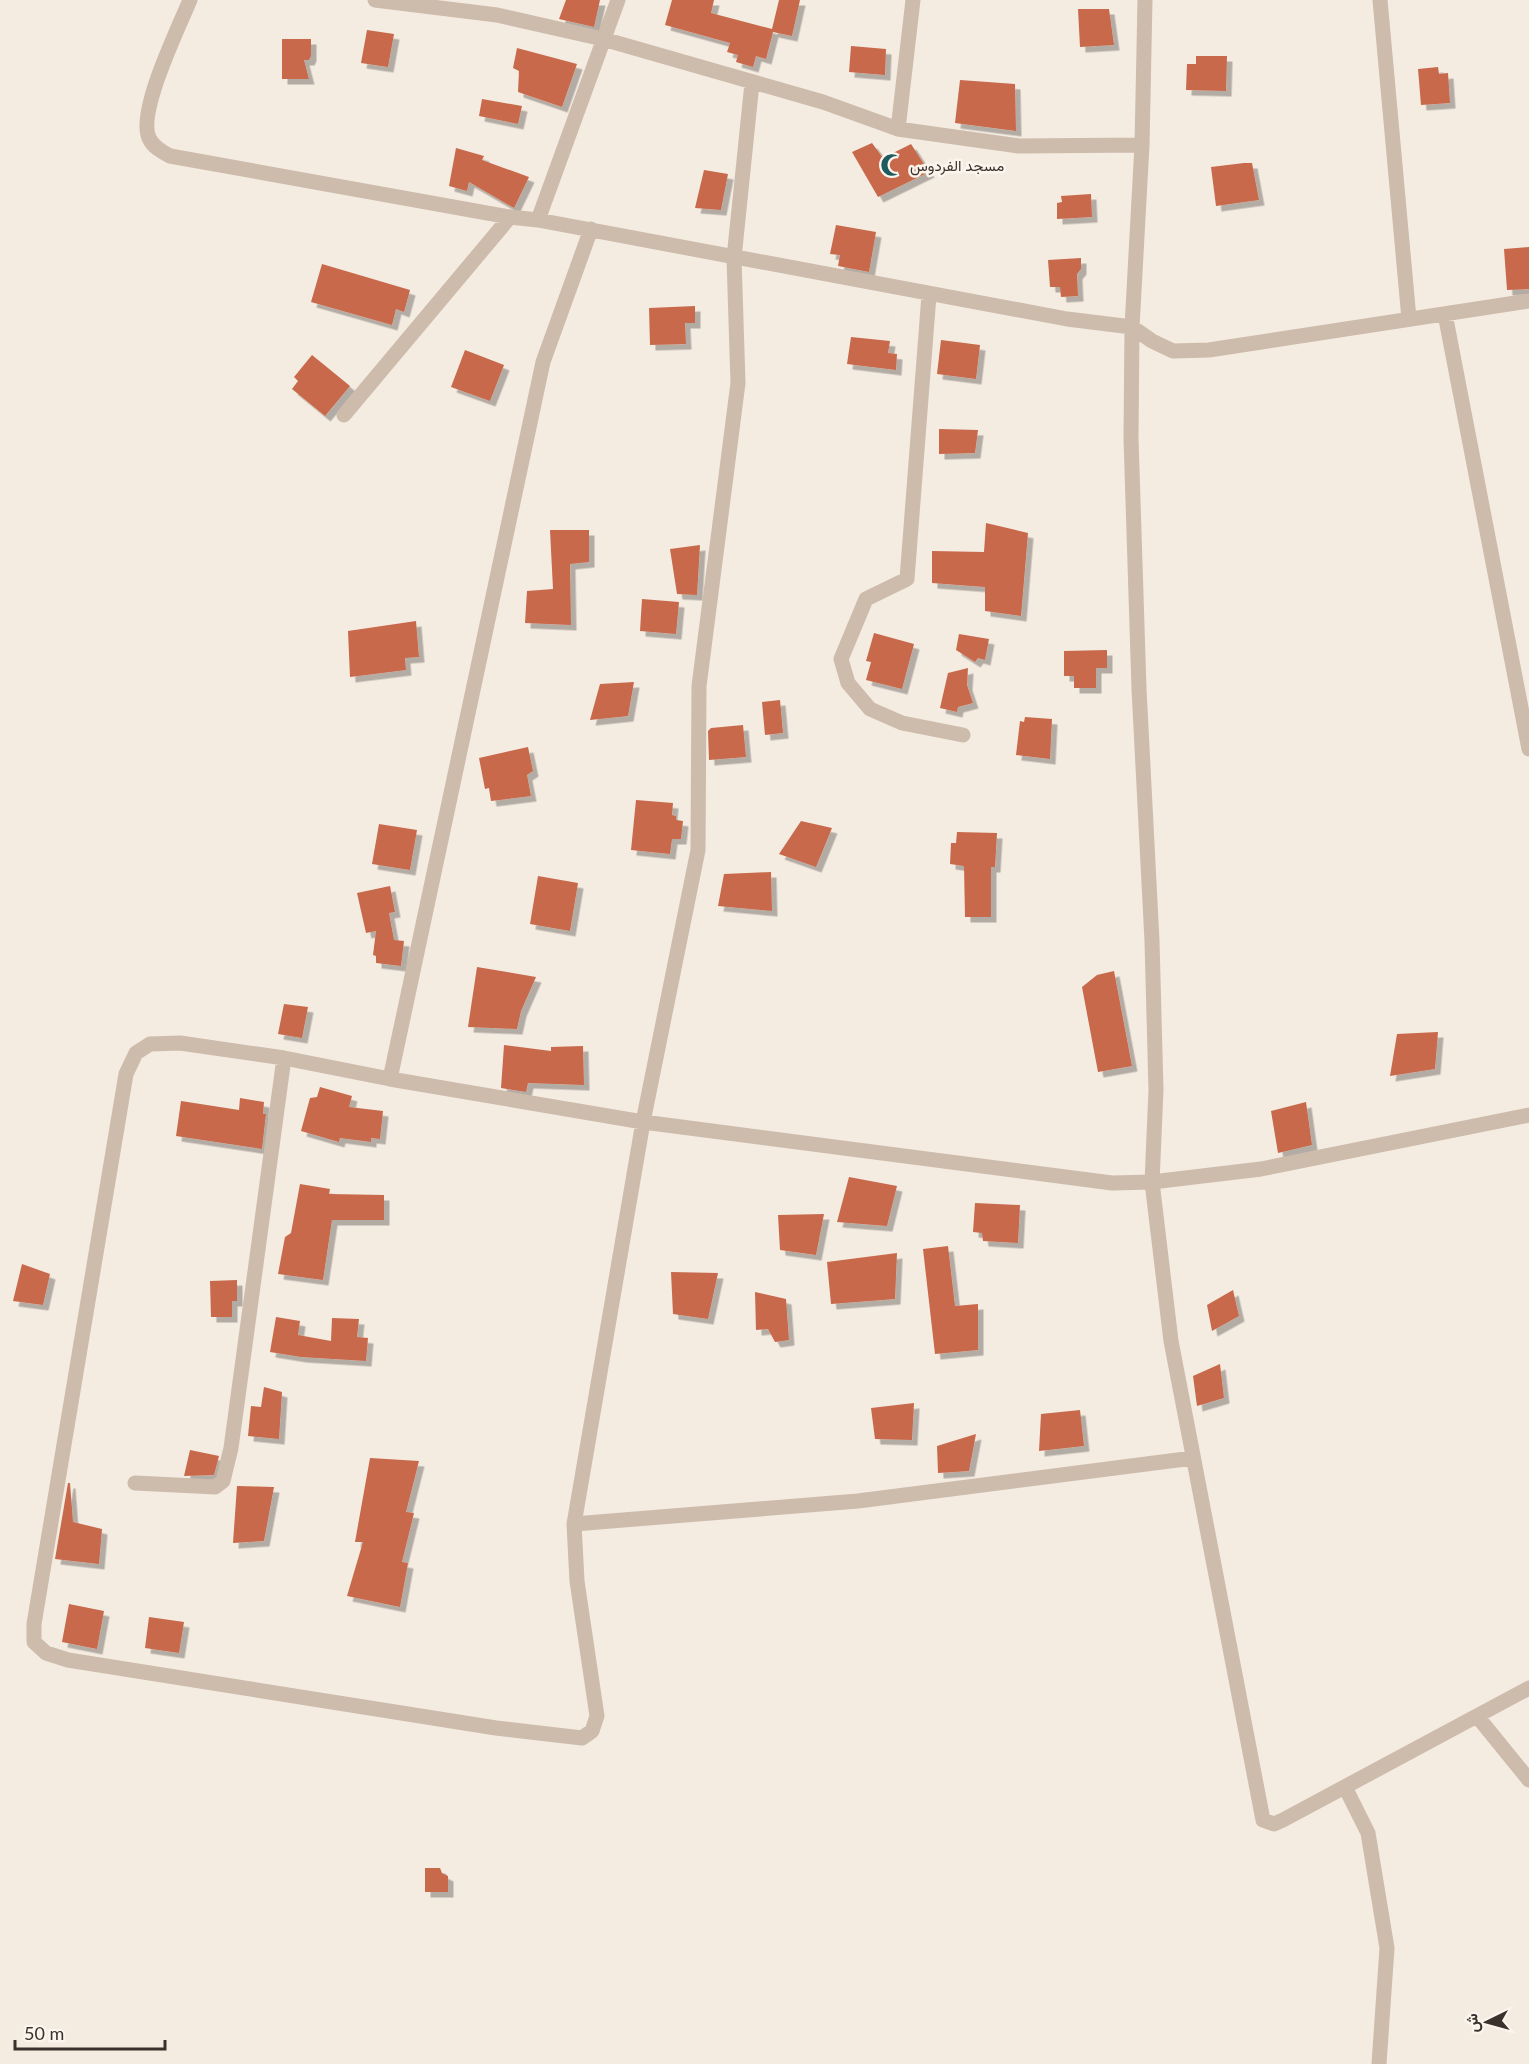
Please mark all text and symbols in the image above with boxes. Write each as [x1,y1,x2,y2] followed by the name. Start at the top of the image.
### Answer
[879,152,905,178] mosque icon: مسجد الفردوس
[910,156,1004,176] place label: مسجد الفردوس
[1457,1992,1517,2052] north arrow
[15,2013,165,2051] scale bar
[1461,2013,1483,2034] text: ش
[24,2022,64,2044] text: 50 m

